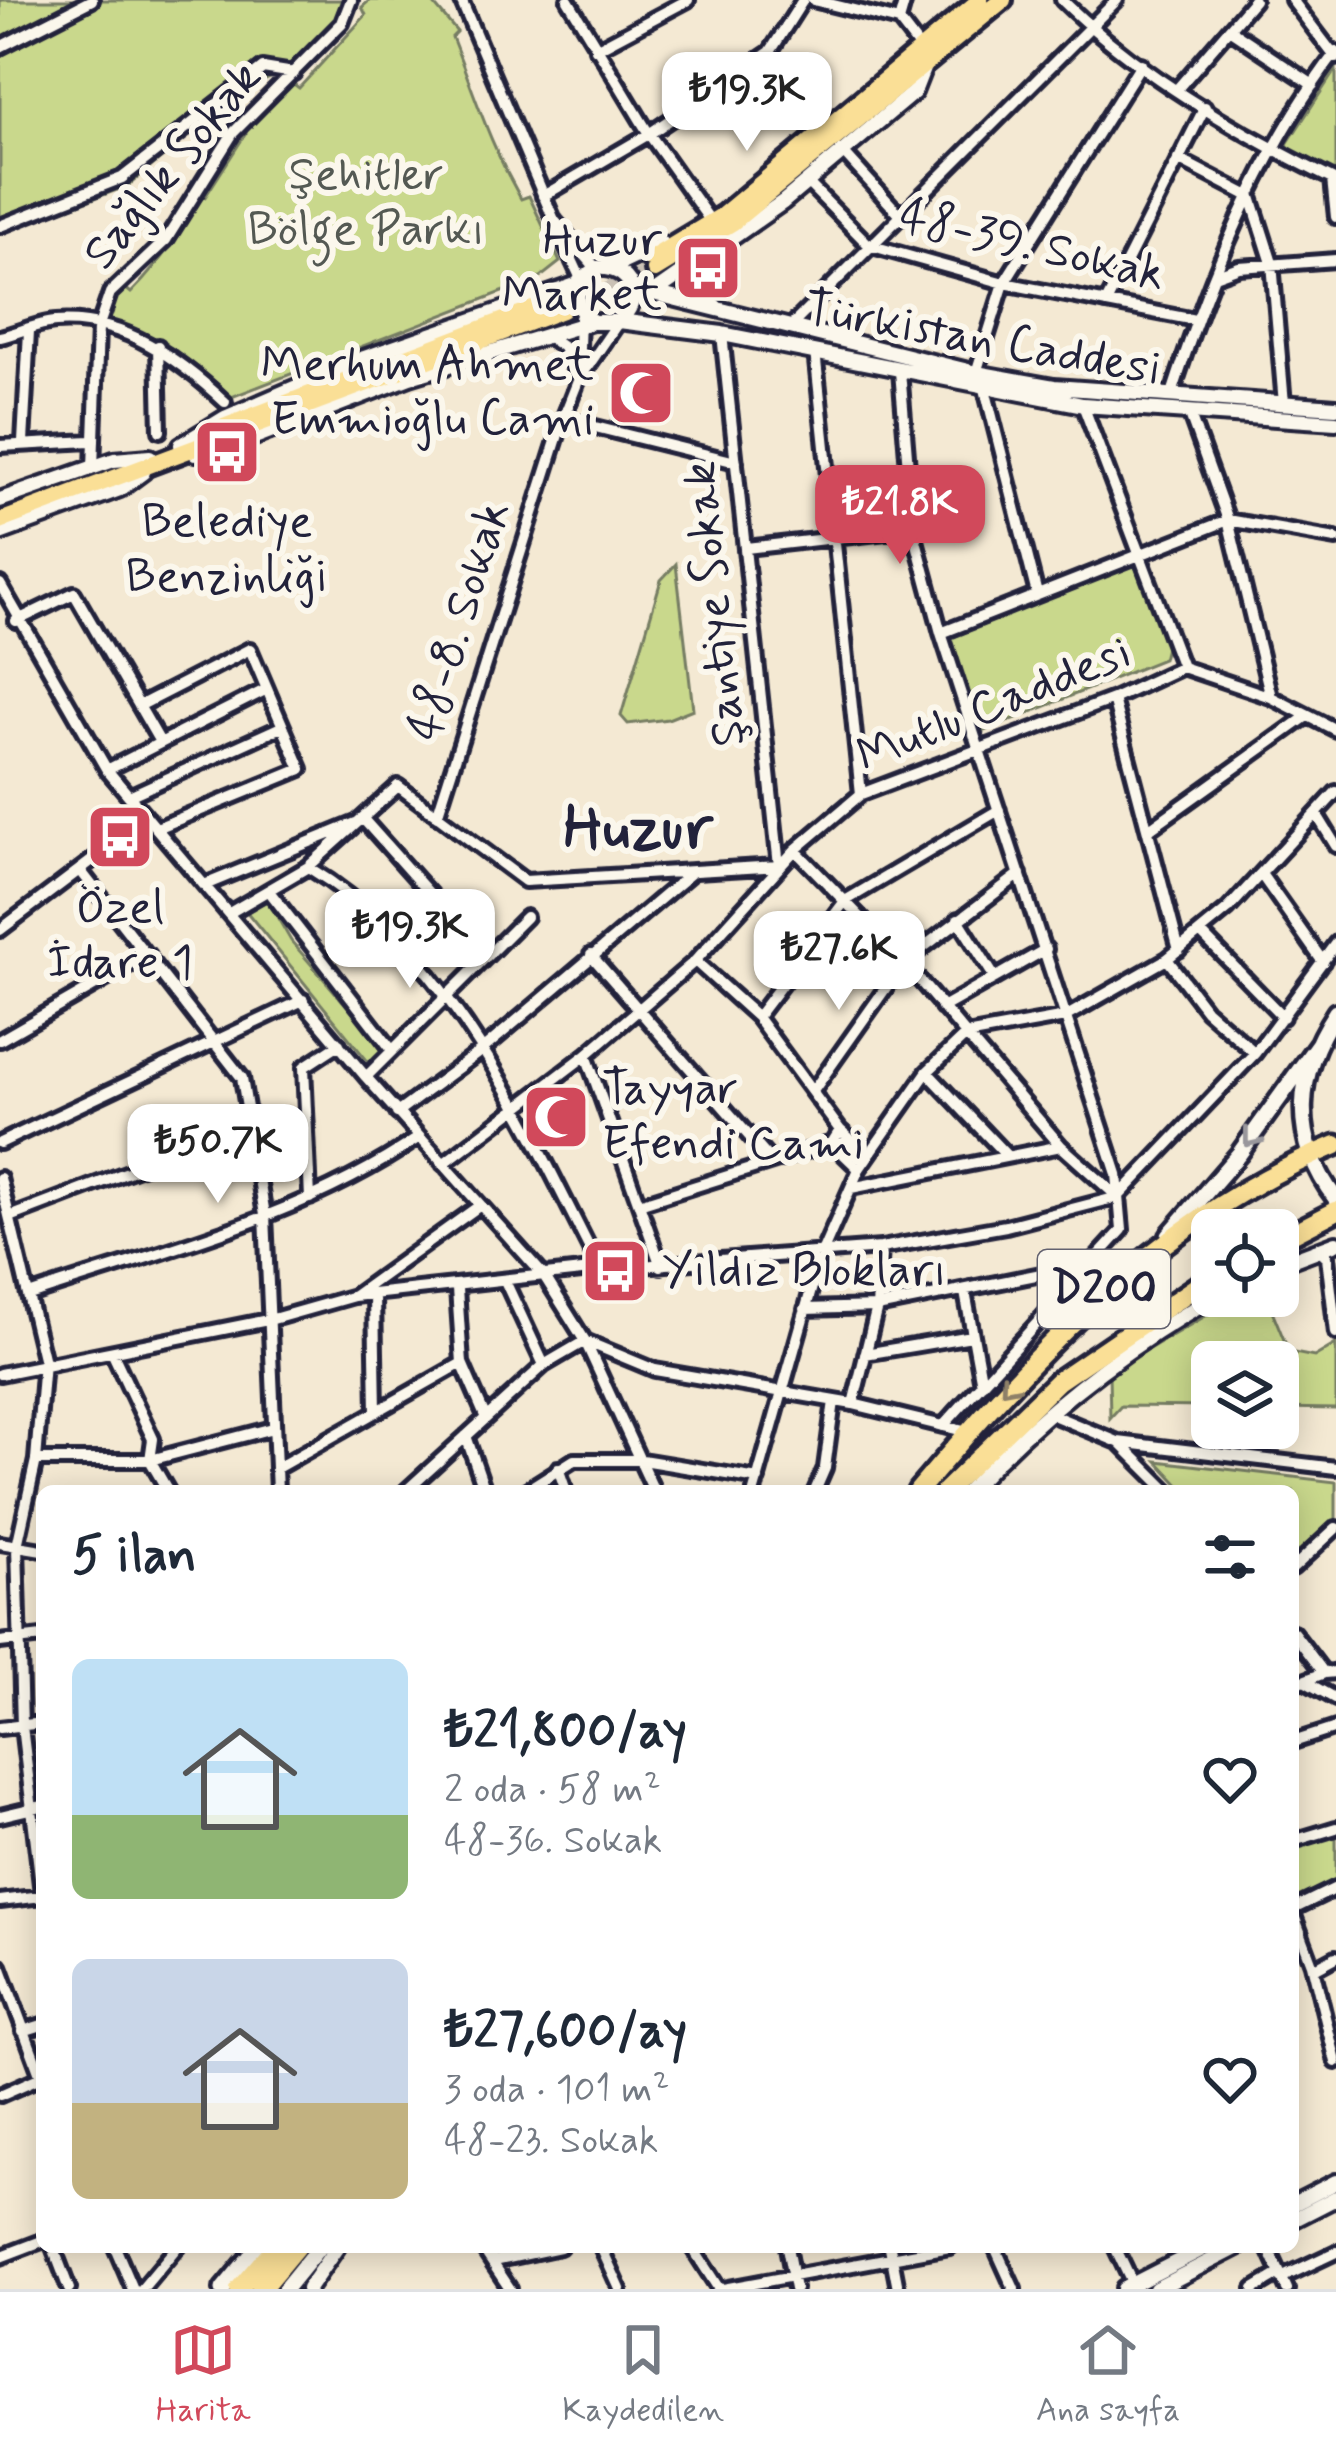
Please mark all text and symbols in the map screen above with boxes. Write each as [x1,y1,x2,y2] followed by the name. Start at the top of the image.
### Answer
[70,49,276,283] street label: Sağlık Sokak
[649,52,845,154] pin: ₺19.3K
[689,65,805,116] text: ₺19.3K
[247,144,485,267] park label: Şehitler Bölge Parkı
[893,185,1171,307] street label: 48-39. Sokak
[502,209,663,327] place label: Huzur Market
[673,233,743,303] bus stop icon: Huzur Market
[799,278,1167,402] street label: Türkistan Caddesi
[261,334,594,452] place label: Merhum Ahmet Emmioğlu Cami
[606,358,676,428] mosque icon: Merhum Ahmet Emmioğlu Cami
[192,417,262,487] bus stop icon: Belediye Benzinliği
[669,458,761,750] street label: Şantiye Sokak
[802,465,998,567] pin: ₺21.8K
[842,478,958,529] text: ₺21.8K
[126,491,328,609] place label: Belediye Benzinliği
[394,494,526,748] street label: 48-8. Sokak
[848,621,1140,789] street label: Mutlu Caddesi
[563,791,714,870] district label: Huzur
[85,802,155,872] bus stop icon: Özel İdare 1
[47,877,193,995] place label: Özel İdare 1
[312,889,508,991] pin: ₺19.3K
[352,902,468,953] text: ₺19.3K
[741,911,937,1013] pin: ₺27.6K
[781,924,897,975] text: ₺27.6K
[602,1058,864,1176] place label: Tayyar Efendi Cami
[521,1082,591,1152] mosque icon: Tayyar Efendi Cami
[120,1104,316,1206] pin: ₺50.7K
[154,1117,282,1168] text: ₺50.7K
[1243,1126,1265,1147] one-way arrow
[1191,1209,1299,1449] map controls
[1191,1209,1299,1317] button: locate
[580,1236,650,1306] bus stop icon: Yıldız Blokları
[662,1240,947,1303] place label: Yıldız Blokları
[1038,1250,1170,1328] road number: D200
[1191,1341,1299,1449] button: layers
[1001,1372,1022,1394] one-way arrow
[72,1524,196,1590] text: 5 ilan
[1197,1524,1263,1590] icon: filters
[444,1699,687,1765] text: ₺21,800/ay
[168,1707,312,1851] icon: home
[1197,1746,1263,1812] icon: heart
[444,1765,661,1816] text: 2 oda · 58 m²
[444,1816,662,1867] text: 48-36. Sokak
[444,1999,687,2065] text: ₺27,600/ay
[168,2007,312,2151] icon: home
[1197,2046,1263,2112] icon: heart
[444,2065,670,2116] text: 3 oda · 101 m²
[444,2116,658,2167] text: 48-23. Sokak
[156,2317,250,2433] tab: Harita
[562,2317,724,2433] tab: Kaydedilen
[1036,2317,1180,2433] tab: Ana sayfa

